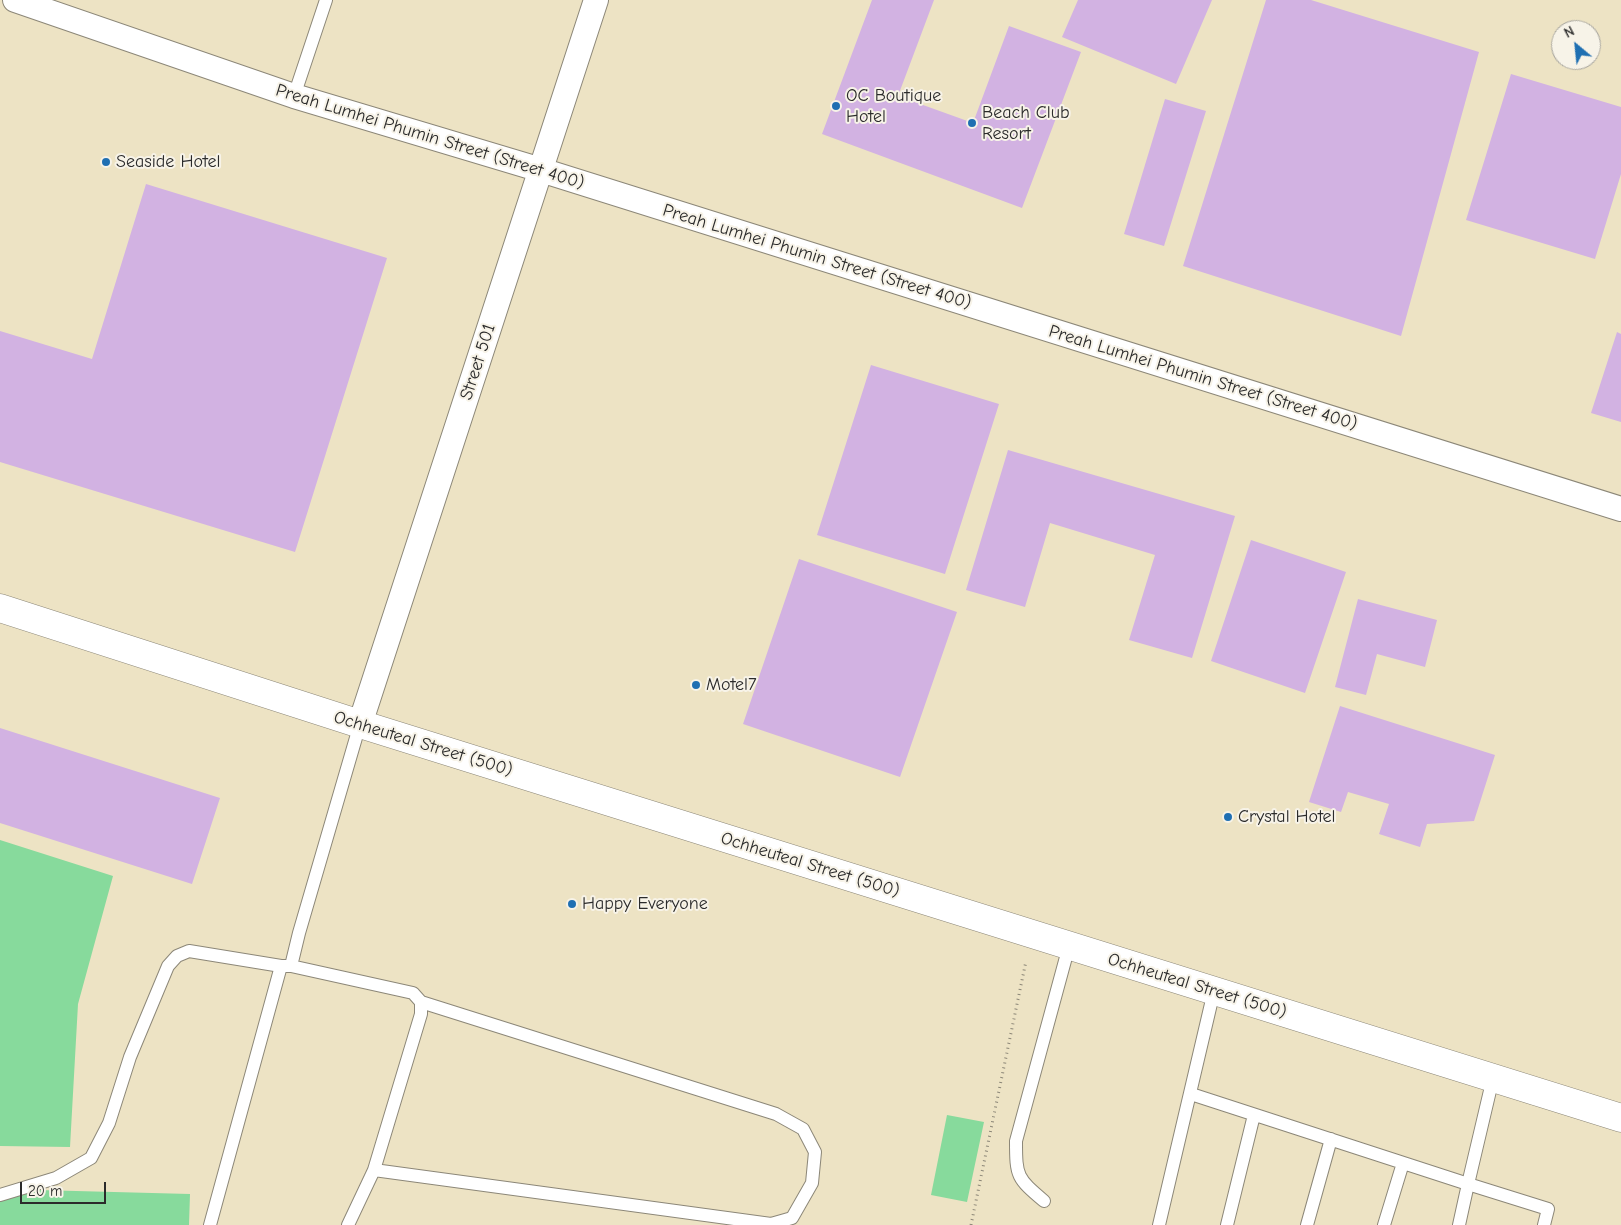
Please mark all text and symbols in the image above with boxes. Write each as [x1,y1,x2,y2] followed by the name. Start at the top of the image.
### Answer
[1551,20,1601,70] north arrow
[1561,23,1577,42] text: N
[273,80,587,194] street label: Preah Lumhei Phumin Street (Street 400)
[846,85,941,128] place label: OC Boutique Hotel
[830,100,842,112] marker: OC Boutique Hotel
[982,102,1070,144] place label: Beach Club Resort
[966,117,978,129] marker: Beach Club Resort
[116,151,220,173] place label: Seaside Hotel
[100,156,112,168] marker: Seaside Hotel
[660,200,974,314] street label: Preah Lumhei Phumin Street (Street 400)
[456,321,500,403] street label: Street 501
[1046,321,1360,435] street label: Preah Lumhei Phumin Street (Street 400)
[706,674,757,696] place label: Motel7
[690,679,702,691] marker: Motel7
[331,707,515,781] street label: Ochheuteal Street (500)
[1238,806,1336,828] place label: Crystal Hotel
[1222,811,1234,823] marker: Crystal Hotel
[718,828,902,902] street label: Ochheuteal Street (500)
[582,893,708,915] place label: Happy Everyone
[566,898,578,910] marker: Happy Everyone
[1105,949,1289,1023] street label: Ochheuteal Street (500)
[22,1172,109,1204] scale bar
[28,1182,62,1200] text: 20 m

